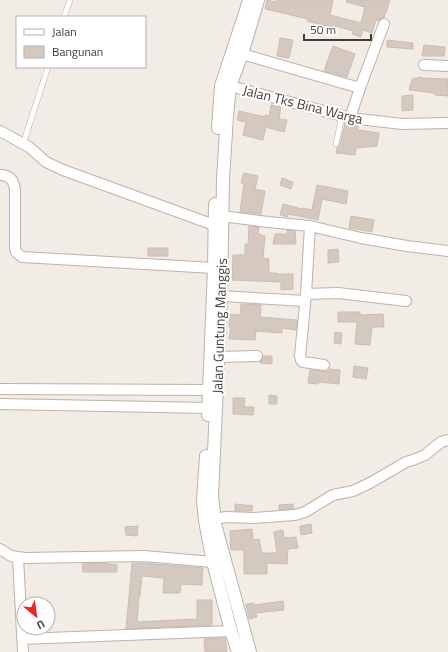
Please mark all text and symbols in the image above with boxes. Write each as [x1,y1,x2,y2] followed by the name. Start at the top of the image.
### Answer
[16,16,146,68] legend
[304,16,371,42] scale bar
[310,20,336,39] text: 50 m
[52,22,77,41] text: Jalan
[52,42,103,61] text: Bangunan
[241,79,365,129] street label: Jalan Tks Bina Warga
[206,258,232,394] street label: Jalan Guntung Manggis
[16,596,56,636] north arrow
[34,616,48,633] text: U

